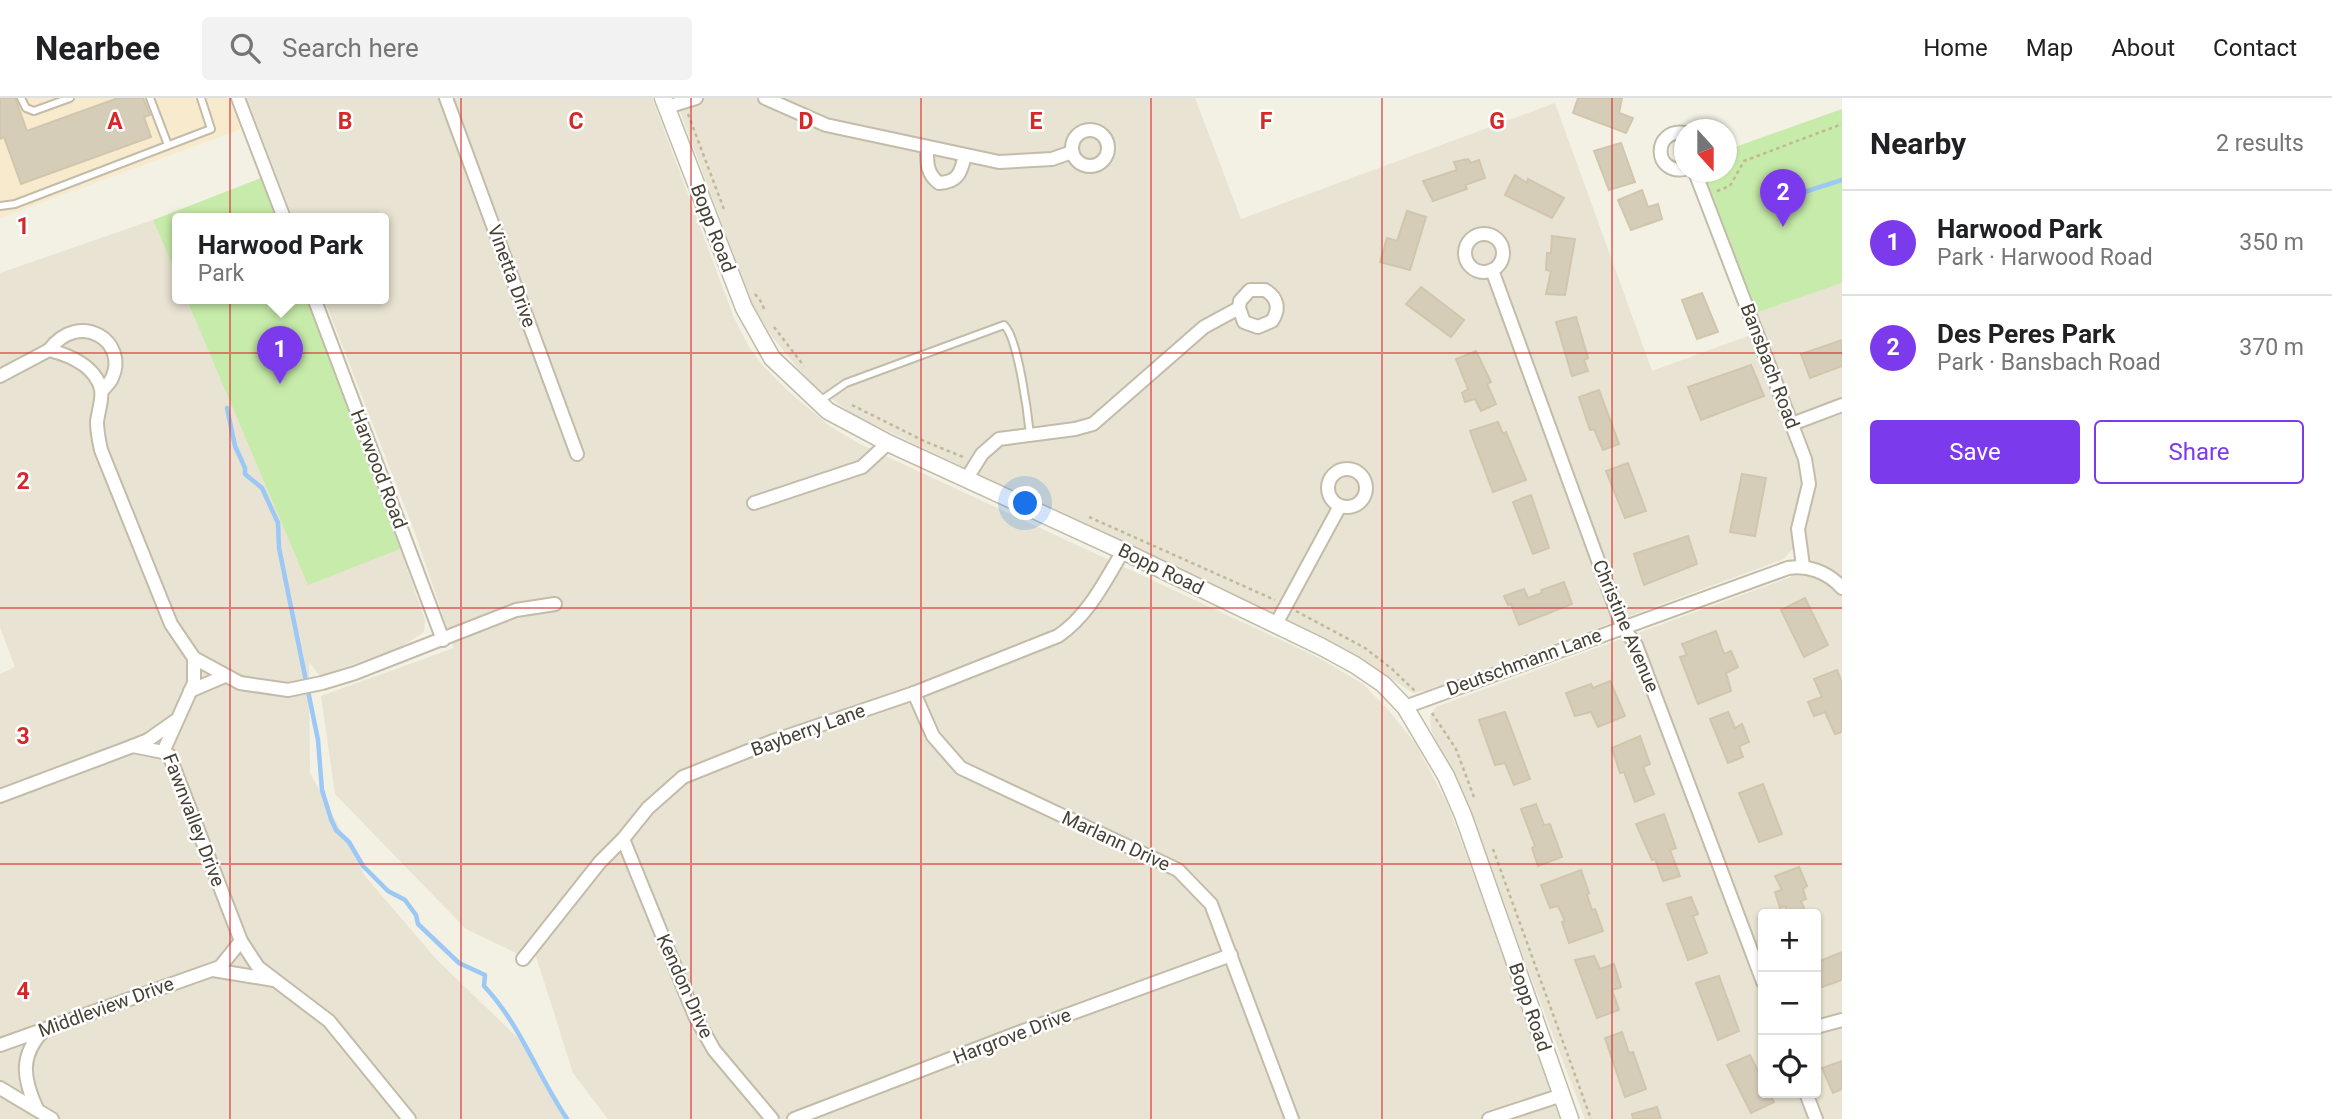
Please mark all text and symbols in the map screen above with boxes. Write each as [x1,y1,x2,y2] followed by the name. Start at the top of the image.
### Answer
[202,17,692,80] search box
[35,29,160,68] text: Nearbee
[226,29,264,67] icon: search
[282,33,419,63] text: Search here
[1923,34,1988,62] text: Home
[2026,34,2073,62] text: Map
[2111,34,2175,62] text: About
[2213,34,2297,62] text: Contact
[107,108,123,135] text: A
[338,108,352,135] text: B
[568,108,584,135] text: C
[799,108,813,135] text: D
[1030,108,1043,135] text: E
[1260,108,1273,135] text: F
[1489,108,1505,135] text: G
[1674,119,1737,182] north arrow
[1870,126,1966,161] text: Nearby
[2216,130,2304,157] text: 2 results
[1760,169,1806,227] pin: 2
[686,181,740,275] street label: Bopp Road
[16,213,30,240] text: 1
[172,213,389,304] popup
[1937,214,2103,244] text: Harwood Park
[483,222,541,330] street label: Vinetta Drive
[1886,229,1900,256] text: 1
[2239,229,2304,256] text: 350 m
[198,230,363,260] text: Harwood Park
[1937,244,2153,271] text: Park · Harwood Road
[198,260,244,287] text: Park
[1736,300,1804,432] street label: Bansbach Road
[1937,319,2115,349] text: Des Peres Park
[257,326,303,384] pin: 1
[1886,334,1900,361] text: 2
[2239,334,2304,361] text: 370 m
[1937,349,2161,376] text: Park · Bansbach Road
[346,406,412,532] street label: Harwood Road
[1870,420,2080,484] button: Save
[2094,420,2304,484] button: Share
[16,468,30,495] text: 2
[1008,486,1042,520] your location
[1114,538,1208,600] street label: Bopp Road
[1588,556,1664,696] street label: Christine Avenue
[1443,623,1605,701] street label: Deutschmann Lane
[748,699,868,761] street label: Bayberry Lane
[16,723,30,750] text: 3
[158,750,230,890] street label: Fawnvalley Drive
[1058,806,1174,876] street label: Marlann Drive
[1758,909,1821,1098] map controls
[1758,909,1821,972] button: +
[652,930,718,1042] street label: Kendon Drive
[1504,960,1556,1054] street label: Bopp Road
[35,972,177,1042] street label: Middleview Drive
[1758,972,1821,1035] button: −
[16,978,30,1005] text: 4
[950,1003,1074,1069] street label: Hargrove Drive
[1758,1035,1821,1098] button: locate

